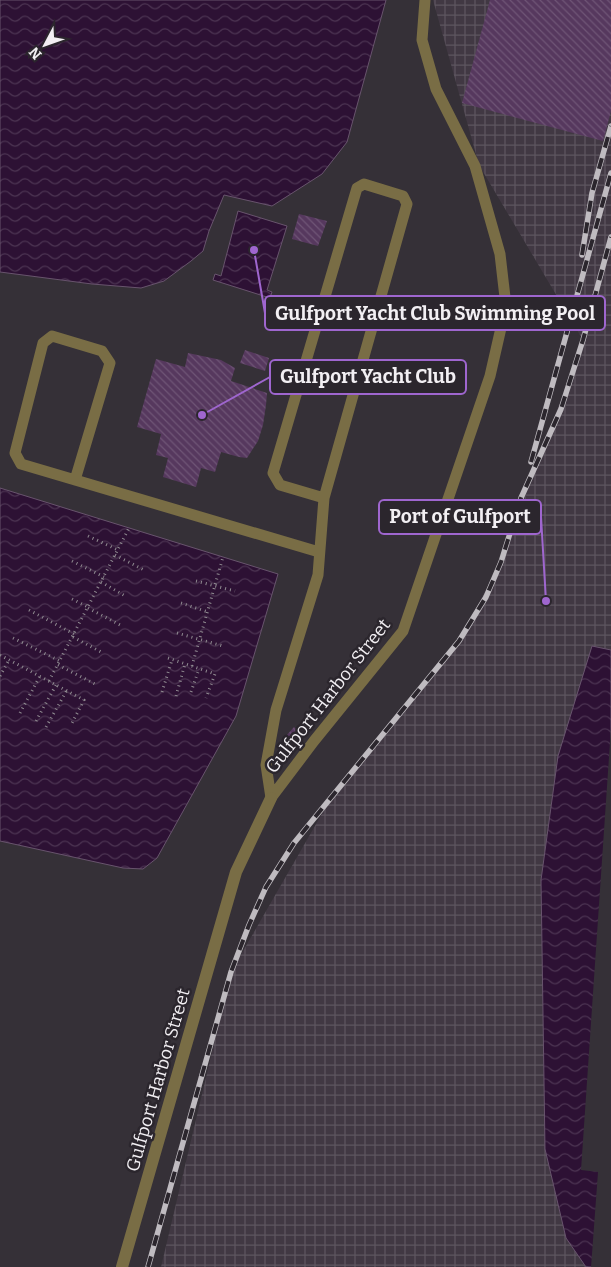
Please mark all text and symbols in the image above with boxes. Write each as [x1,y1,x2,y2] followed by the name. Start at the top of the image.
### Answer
[20,20,70,70] north arrow
[25,43,46,63] text: N
[265,296,605,330] callout: Gulfport Yacht Club Swimming Pool
[275,302,595,325] text: Gulfport Yacht Club Swimming Pool
[270,360,466,394] callout: Gulfport Yacht Club
[280,365,456,388] text: Gulfport Yacht Club
[379,500,541,534] callout: Port of Gulfport
[389,505,531,528] text: Port of Gulfport
[261,614,395,778] street label: Gulfport Harbor Street
[121,985,195,1174] street label: Gulfport Harbor Street

